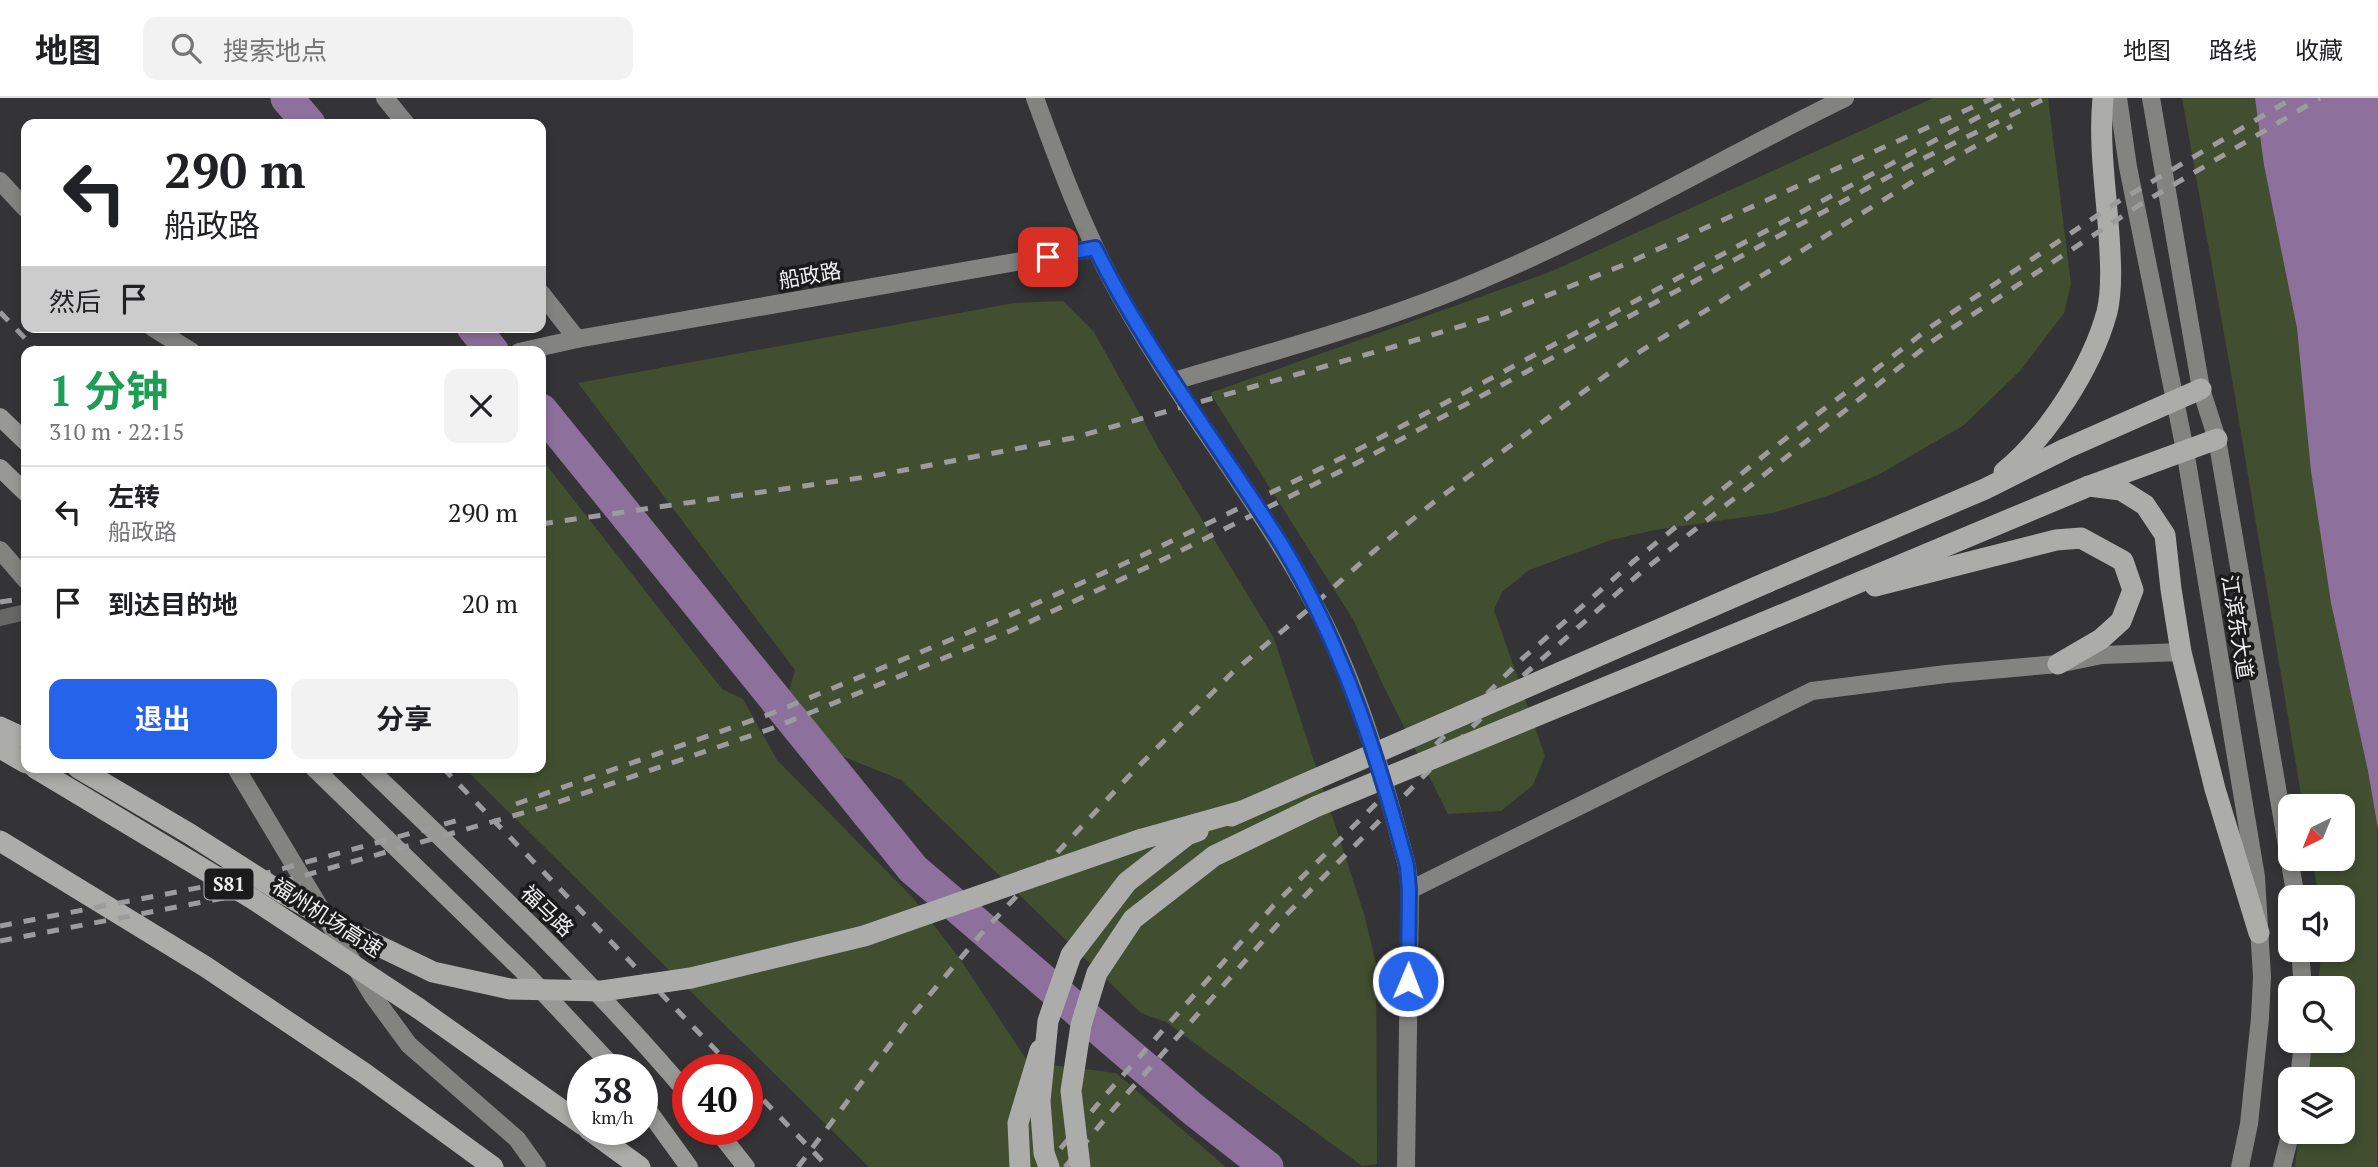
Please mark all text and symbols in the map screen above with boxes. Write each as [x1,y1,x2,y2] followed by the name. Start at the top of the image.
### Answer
[143,17,633,80] search box
[35,28,101,71] text: 地图
[167,29,205,67] icon: search
[223,33,327,67] text: 搜索地点
[2123,34,2171,66] text: 地图
[2209,34,2257,66] text: 路线
[2295,34,2343,66] text: 收藏
[164,137,306,202] text: 290 m
[49,147,140,238] icon: left
[164,204,260,246] text: 船政路
[1018,227,1078,287] pin
[1029,238,1067,276] icon: arrive
[776,256,843,294] street label: 船政路
[115,280,153,318] icon: arrive
[49,284,101,318] text: 然后
[49,362,168,418] text: 1 分钟
[444,369,518,443] button: close
[49,416,184,447] text: 310 m · 22:15
[108,479,160,513] text: 左转
[49,493,87,531] icon: left
[448,495,518,529] text: 290 m
[108,516,177,547] text: 船政路
[2216,573,2260,681] street label: 江滨东大道
[49,584,87,622] icon: arrive
[462,586,518,620] text: 20 m
[108,587,238,621] text: 到达目的地
[49,679,277,759] button: 退出
[291,679,518,759] button: 分享
[2278,794,2356,872] north arrow
[2278,794,2355,1144] map controls
[204,869,254,900] road number: S81
[267,871,388,963] street label: 福州机场高速
[515,878,580,942] street label: 福马路
[2278,885,2355,962] button: sound
[1371,944,1445,1018] position arrow
[2278,976,2355,1053] button: search
[672,1054,763,1145] speed limit sign: 40
[593,1067,632,1113] text: 38
[2278,1067,2355,1144] button: layers
[592,1105,633,1129] text: km/h

